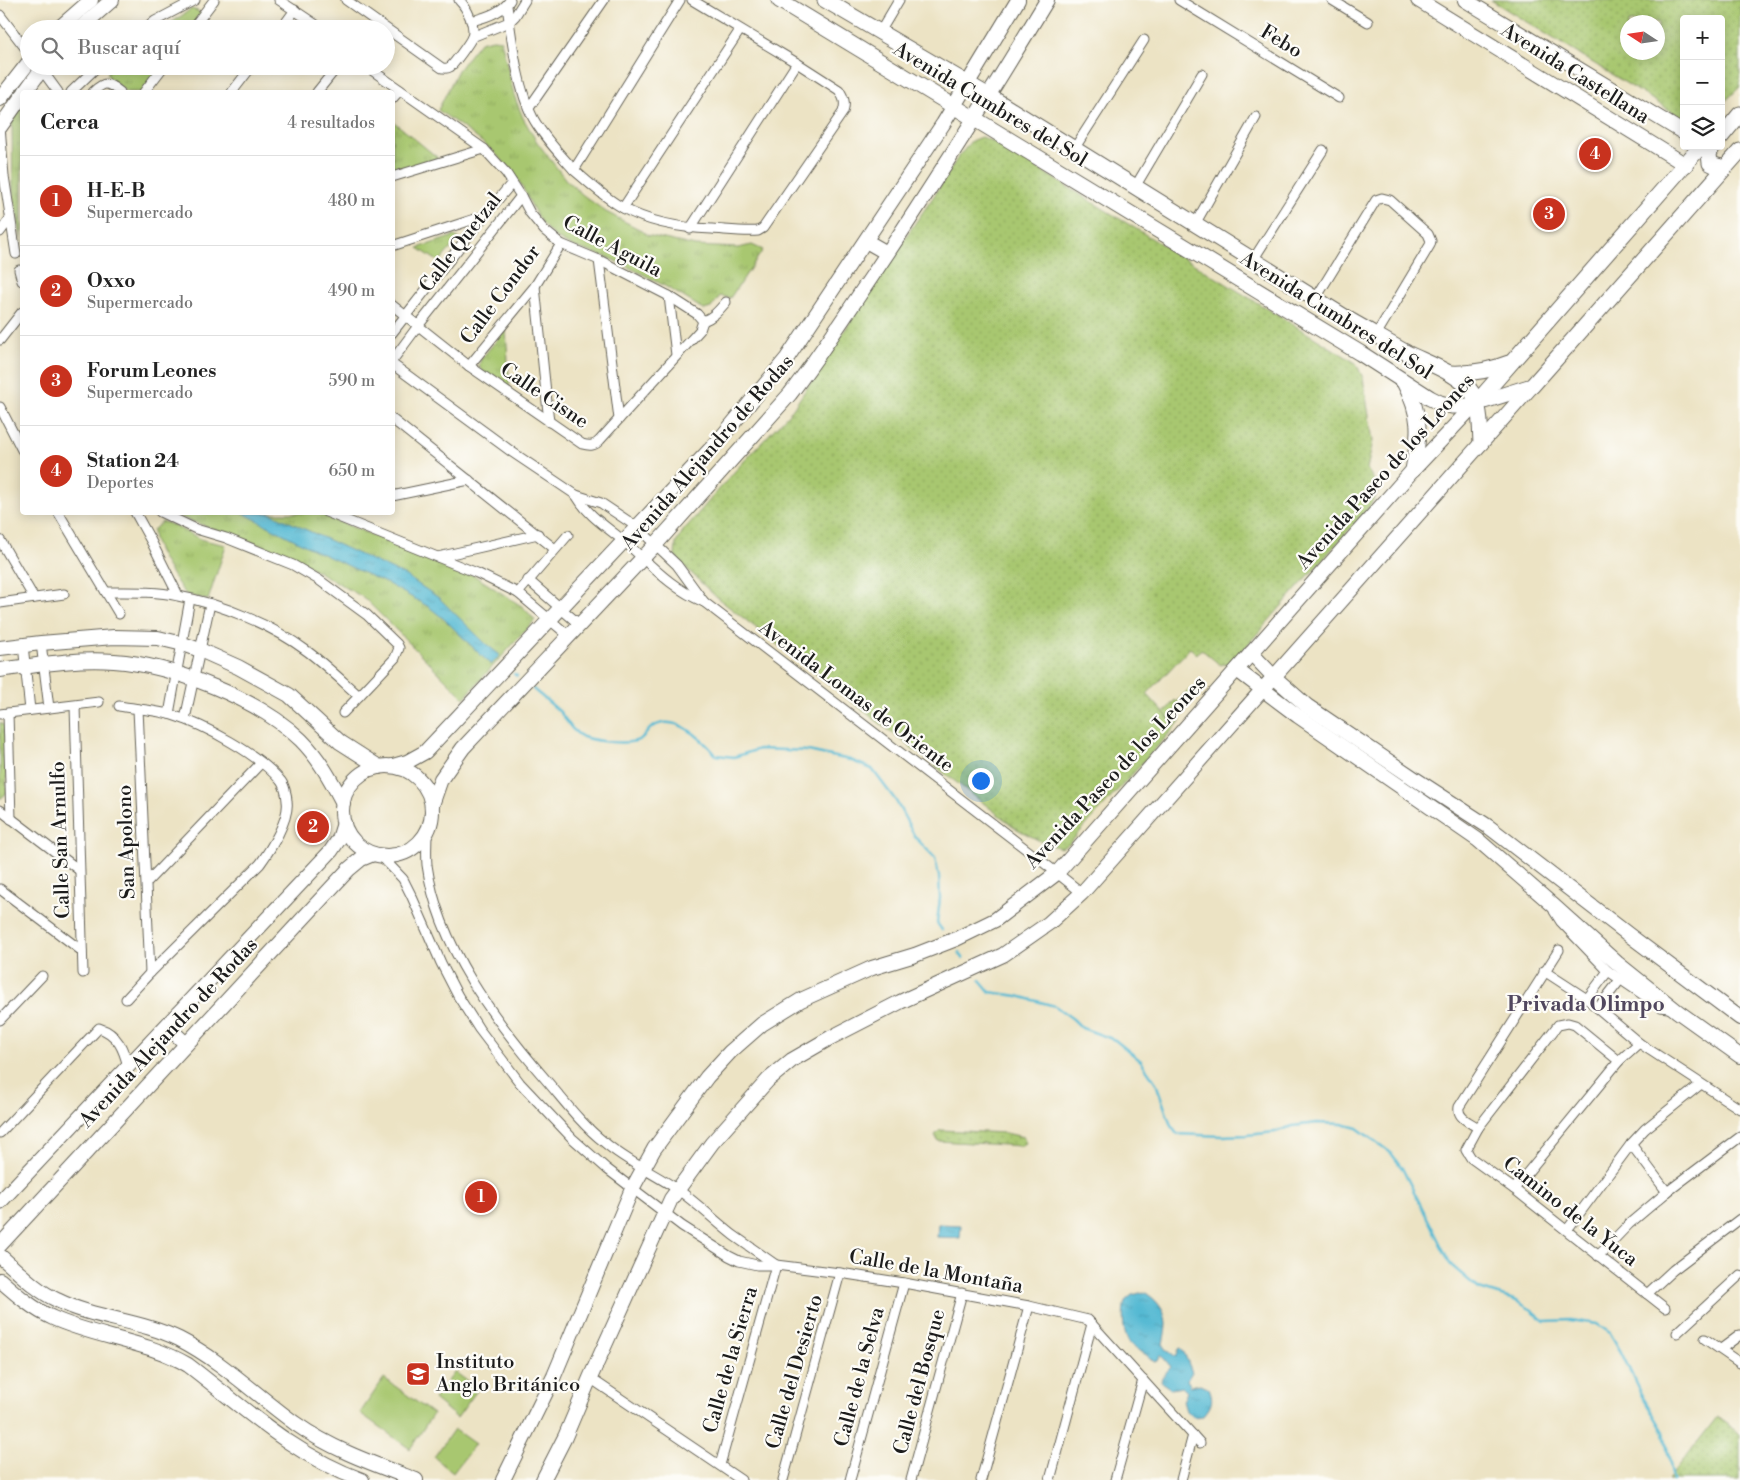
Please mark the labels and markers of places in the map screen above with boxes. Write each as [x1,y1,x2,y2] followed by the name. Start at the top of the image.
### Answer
[1579,135,1611,173] pin: 4
[1533,195,1565,233] pin: 3
[297,808,329,846] pin: 2
[465,1178,497,1216] pin: 1
[435,1350,580,1398] place label: Instituto Anglo Británico
[405,1361,431,1387] school or university icon: Instituto Anglo Británico

